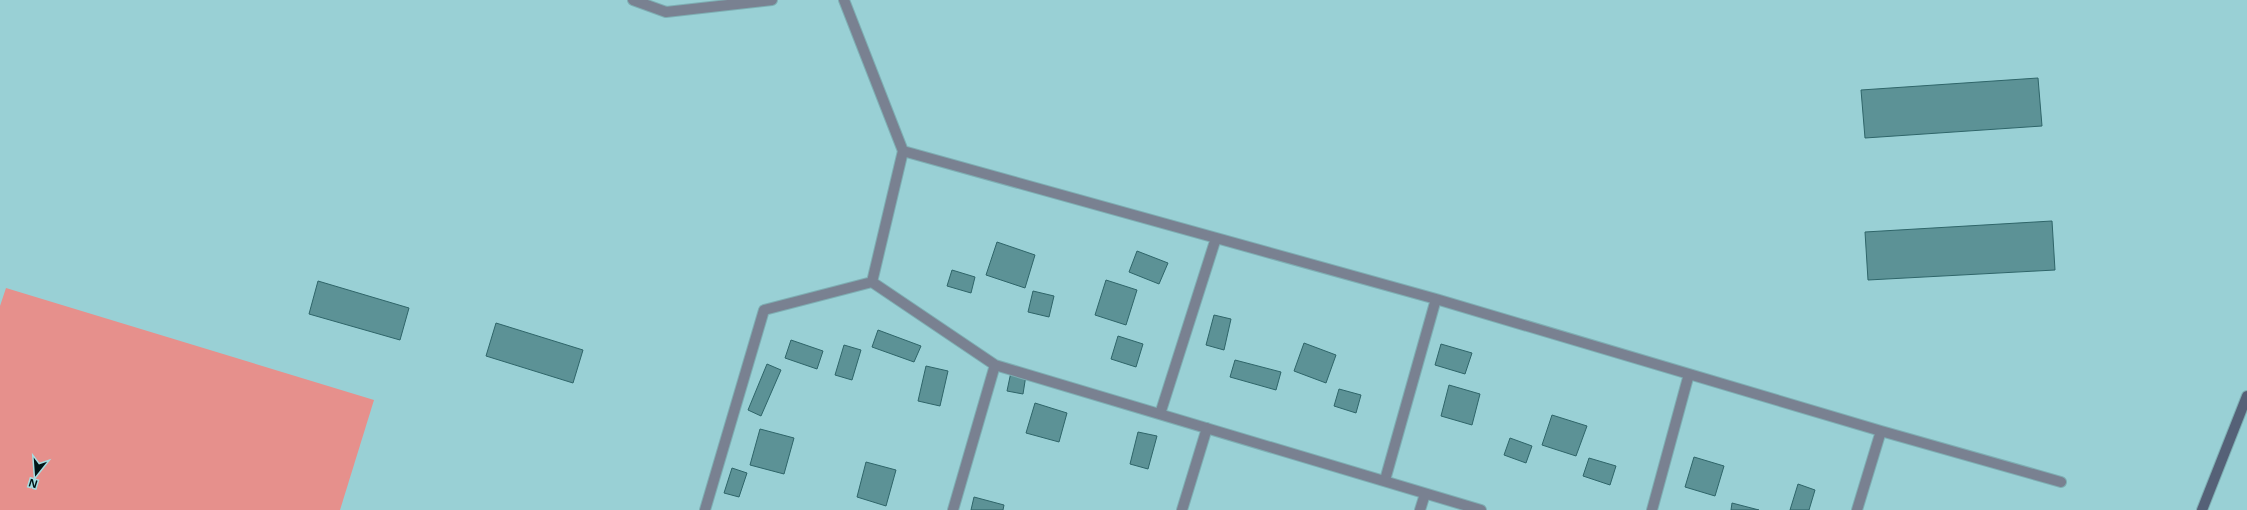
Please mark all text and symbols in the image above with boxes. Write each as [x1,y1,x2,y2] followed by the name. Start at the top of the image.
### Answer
[16,454,56,494] north arrow
[26,476,39,493] text: N

